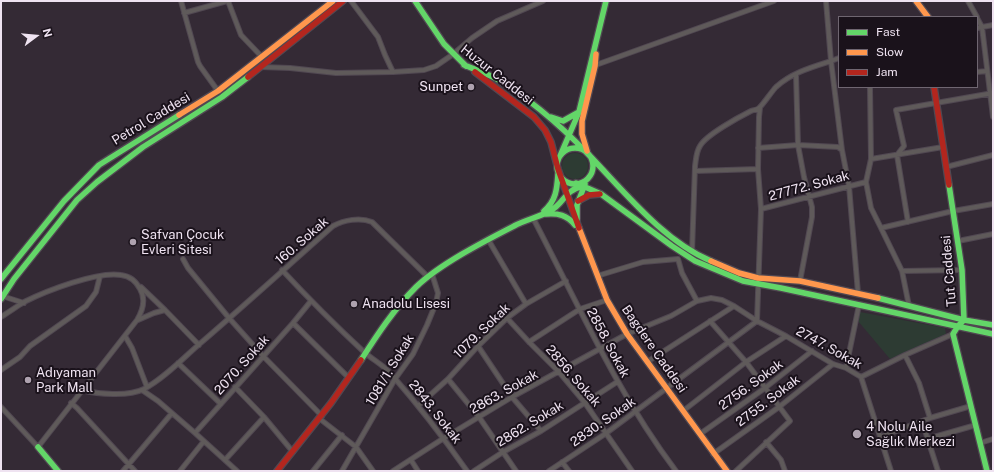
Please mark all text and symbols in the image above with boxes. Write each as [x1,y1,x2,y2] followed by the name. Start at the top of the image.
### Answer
[16,16,56,56] north arrow
[838,16,978,88] legend
[876,25,900,39] text: Fast
[41,27,54,38] text: N
[457,42,537,108] street label: Huzur Caddesi
[876,45,903,59] text: Slow
[876,65,898,79] text: Jam
[419,79,463,95] place label: Sunpet
[466,82,476,92] marker: Sunpet
[109,90,193,148] street label: Petrol Caddesi
[767,168,851,204] street label: 27772. Sokak
[272,214,332,268] street label: 160. Sokak
[141,227,224,258] place label: Safvan Çocuk Evleri Sitesi
[938,235,960,307] street label: Tut Caddesi
[128,237,138,247] marker: Safvan Çocuk Evleri Sitesi
[362,296,450,312] place label: Anadolu Lisesi
[349,299,359,309] marker: Anadolu Lisesi
[451,300,513,362] street label: 1079. Sokak
[618,302,690,396] street label: Bagdere Caddesi
[583,305,633,381] street label: 2858. Sokak
[793,323,865,373] street label: 2747. Sokak
[363,331,417,409] street label: 1081/1. Sokak
[211,332,273,398] street label: 2070. Sokak
[542,342,604,410] street label: 2856. Sokak
[716,356,786,414] street label: 2756. Sokak
[36,365,96,396] place label: Adıyaman Park Mall
[467,367,541,417] street label: 2863. Sokak
[733,372,803,430] street label: 2755. Sokak
[23,375,33,385] marker: Adıyaman Park Mall
[405,377,465,447] street label: 2843. Sokak
[567,394,639,450] street label: 2830. Sokak
[494,398,566,450] street label: 2862. Sokak
[866,419,955,450] place label: 4 Nolu Aile Sağlık Merkezi
[851,428,863,440] marker: 4 Nolu Aile Sağlık Merkezi

